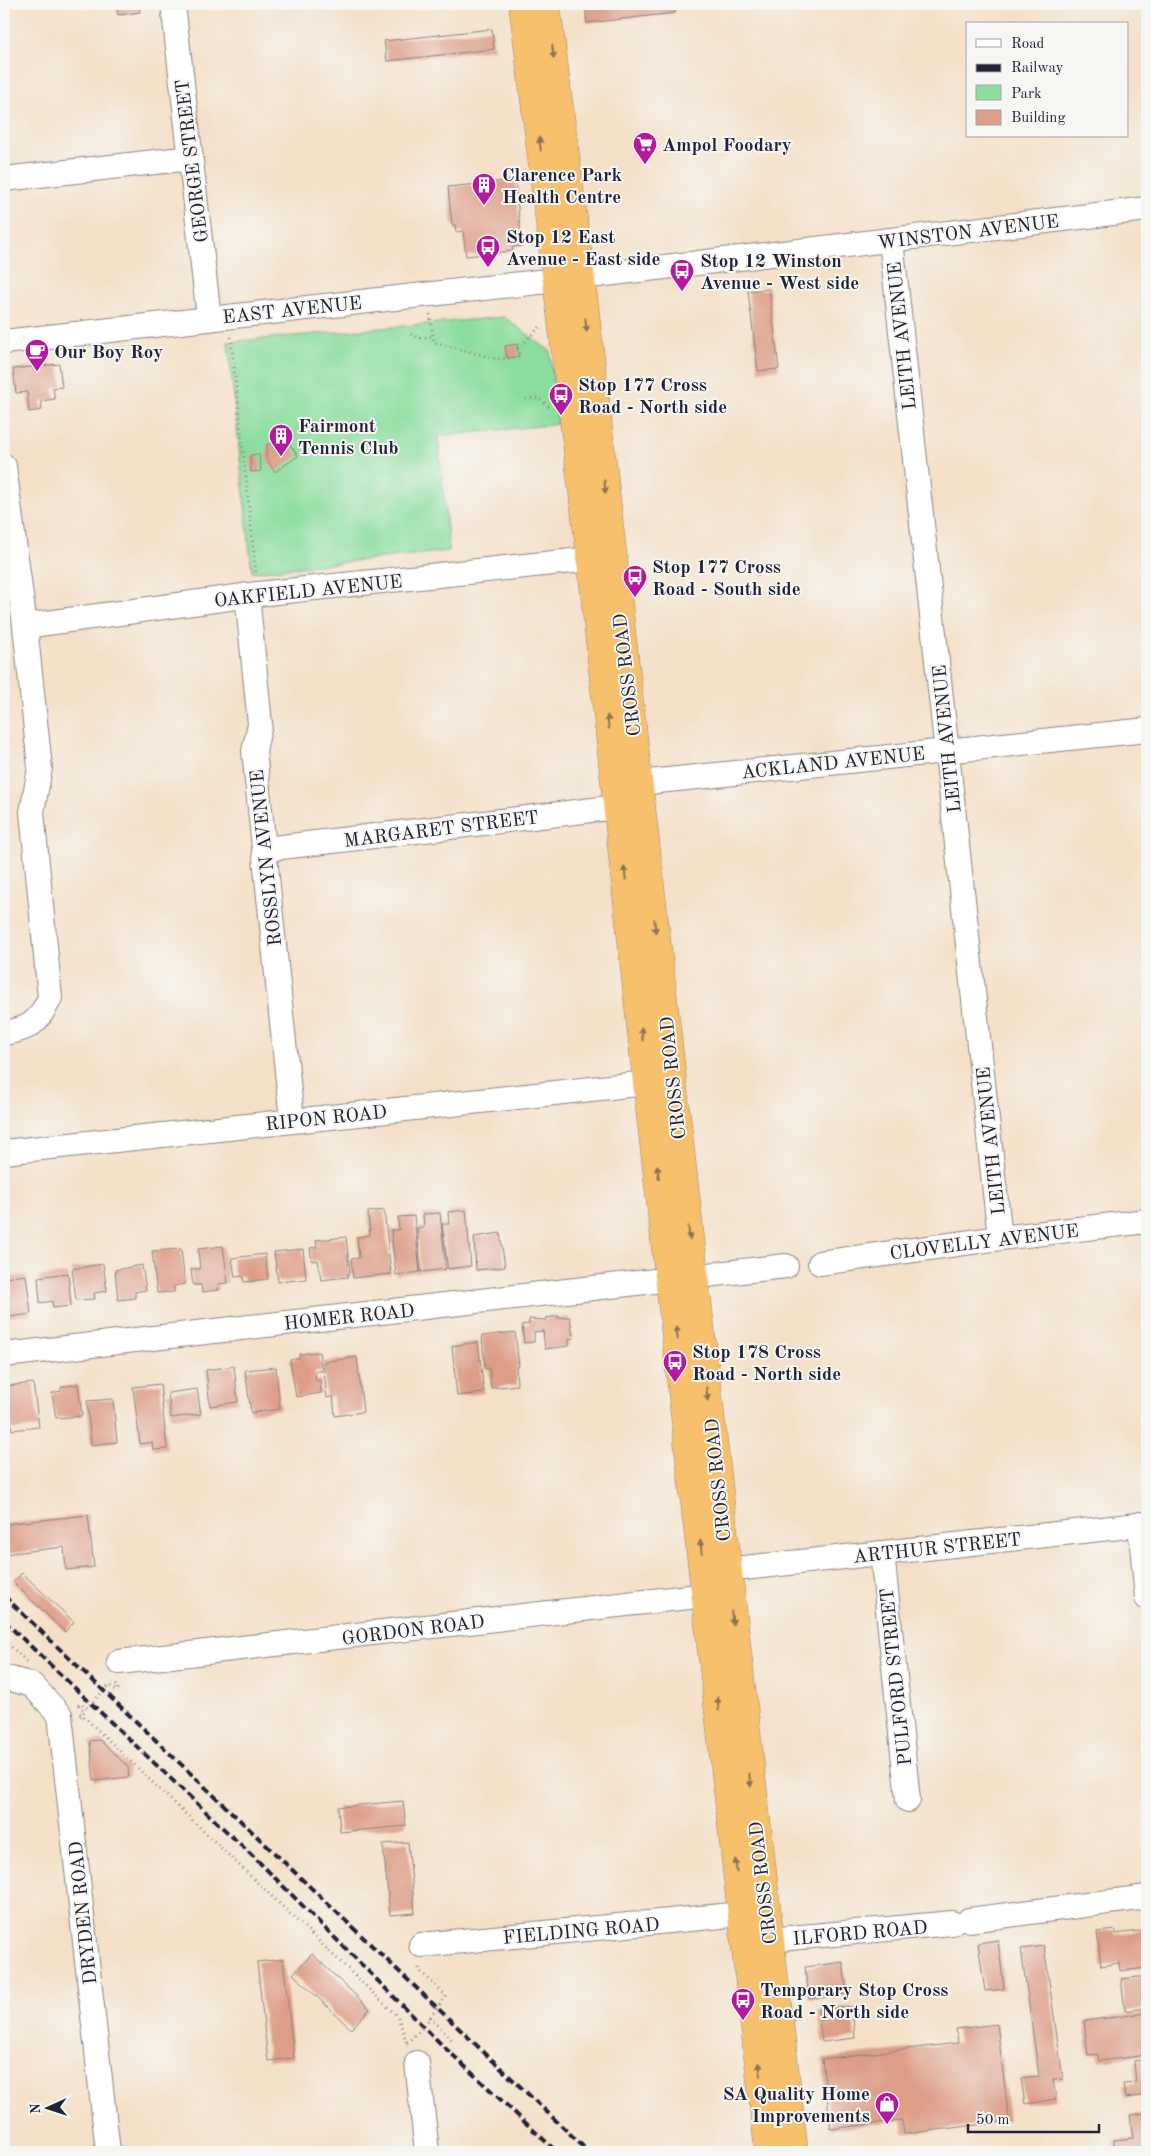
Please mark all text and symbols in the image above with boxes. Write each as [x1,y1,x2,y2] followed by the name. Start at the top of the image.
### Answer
[966,22,1128,138] legend
[1011,37,1045,52] text: Road
[549,44,557,60] one-way arrow
[1011,61,1064,76] text: Railway
[174,78,213,244] street label: GEORGE STREET
[1011,87,1042,102] text: Park
[1011,111,1066,126] text: Building
[632,131,658,165] supermarket icon: Ampol Foodary
[536,136,544,152] one-way arrow
[662,137,792,156] place label: Ampol Foodary
[502,167,622,208] place label: Clarence Park Health Centre
[471,172,497,206] building icon: Clarence Park Health Centre
[876,213,1060,254] street label: WINSTON AVENUE
[506,229,661,270] place label: Stop 12 East Avenue - East side
[475,234,501,268] bus stop icon: Stop 12 East Avenue - East side
[700,253,859,294] place label: Stop 12 Winston Avenue - West side
[669,258,695,292] bus stop icon: Stop 12 Winston Avenue - West side
[886,261,921,411] street label: LEITH AVENUE
[222,295,363,328] street label: EAST AVENUE
[582,317,590,333] one-way arrow
[24,338,50,372] cafe icon: Our Boy Roy
[54,344,163,363] place label: Our Boy Roy
[578,377,727,418] place label: Stop 177 Cross Road - North side
[548,382,574,416] bus stop icon: Stop 177 Cross Road - North side
[298,418,398,459] place label: Fairmont Tennis Club
[268,423,294,457] building icon: Fairmont Tennis Club
[601,479,609,495] one-way arrow
[652,559,801,600] place label: Stop 177 Cross Road - South side
[622,564,648,598] bus stop icon: Stop 177 Cross Road - South side
[213,573,403,612] street label: OAKFIELD AVENUE
[612,612,645,737] street label: CROSS ROAD
[931,664,966,814] street label: LEITH AVENUE
[604,713,612,729] one-way arrow
[741,745,926,784] street label: ACKLAND AVENUE
[249,768,286,947] street label: ROSSLYN AVENUE
[343,809,540,852] street label: MARGARET STREET
[621,864,629,880] one-way arrow
[651,918,659,934] one-way arrow
[659,1015,690,1140] street label: CROSS ROAD
[638,1026,646,1042] one-way arrow
[975,1066,1010,1216] street label: LEITH AVENUE
[264,1104,388,1135] street label: RIPON ROAD
[654,1163,662,1179] one-way arrow
[889,1222,1080,1265] street label: CLOVELLY AVENUE
[685,1225,693,1241] one-way arrow
[283,1302,416,1335] street label: HOMER ROAD
[673,1325,681,1341] one-way arrow
[692,1344,841,1385] place label: Stop 178 Cross Road - North side
[662,1349,688,1383] bus stop icon: Stop 178 Cross Road - North side
[703,1386,711,1402] one-way arrow
[704,1417,735,1542] street label: CROSS ROAD
[852,1531,1022,1568] street label: ARTHUR STREET
[697,1538,705,1554] one-way arrow
[879,1587,916,1767] street label: PULFORD STREET
[728,1611,736,1627] one-way arrow
[341,1613,486,1650] street label: GORDON ROAD
[714,1696,722,1712] one-way arrow
[746,1772,754,1788] one-way arrow
[748,1820,781,1945] street label: CROSS ROAD
[67,1840,101,1986] street label: DRYDEN ROAD
[732,1858,740,1874] one-way arrow
[502,1916,660,1949] street label: FIELDING ROAD
[792,1919,928,1950] street label: ILFORD ROAD
[760,1982,949,2023] place label: Temporary Stop Cross Road - North side
[730,1987,756,2021] bus stop icon: Temporary Stop Cross Road - North side
[756,2061,764,2077] one-way arrow
[22,2084,72,2134] north arrow
[723,2086,870,2127] place label: SA Quality Home Improvements
[874,2091,900,2125] shop icon: SA Quality Home Improvements
[968,2101,1100,2133] scale bar
[29,2103,43,2114] text: N
[976,2113,1010,2128] text: 50 m

